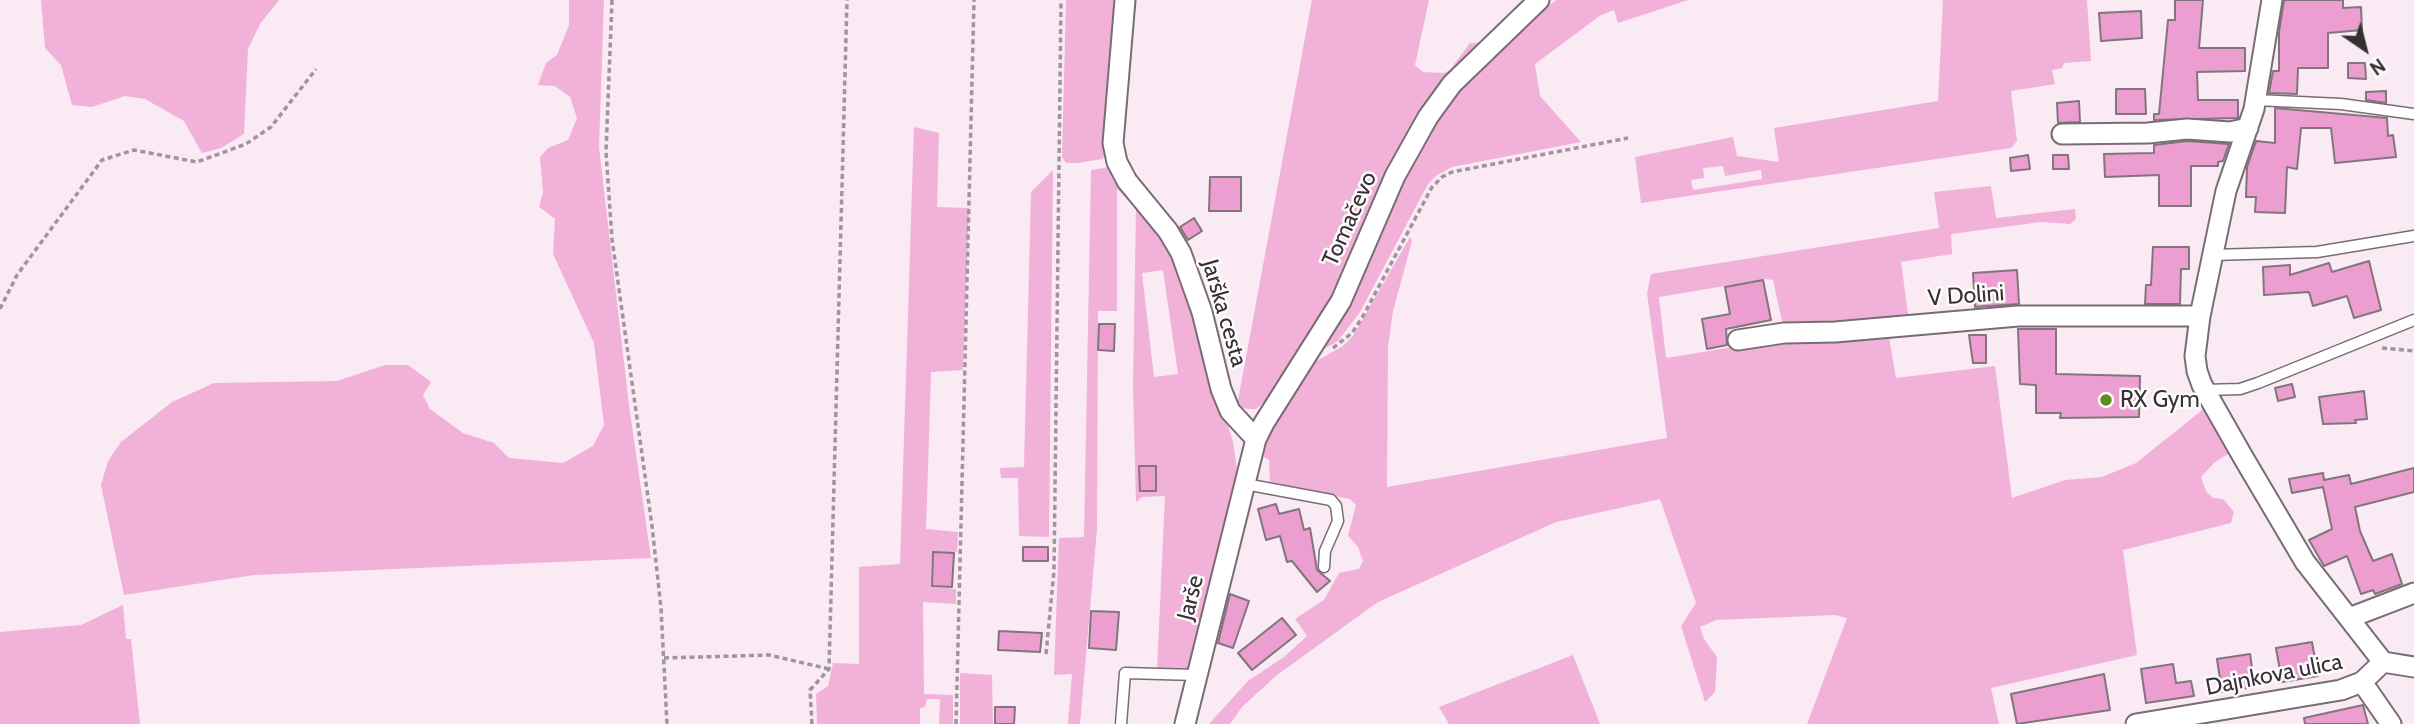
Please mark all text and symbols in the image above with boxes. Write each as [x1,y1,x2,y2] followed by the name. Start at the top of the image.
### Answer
[2330,14,2400,84] north arrow
[2365,53,2389,80] text: N
[1317,168,1383,270] street label: Tomačevo
[1196,256,1252,370] street label: Jarška cesta
[1927,280,2005,312] street label: V Dolini
[2120,386,2200,414] place label: RX Gym
[2098,392,2114,408] marker: RX Gym
[1172,573,1210,623] street label: Jarše
[2203,648,2345,702] street label: Dajnkova ulica

